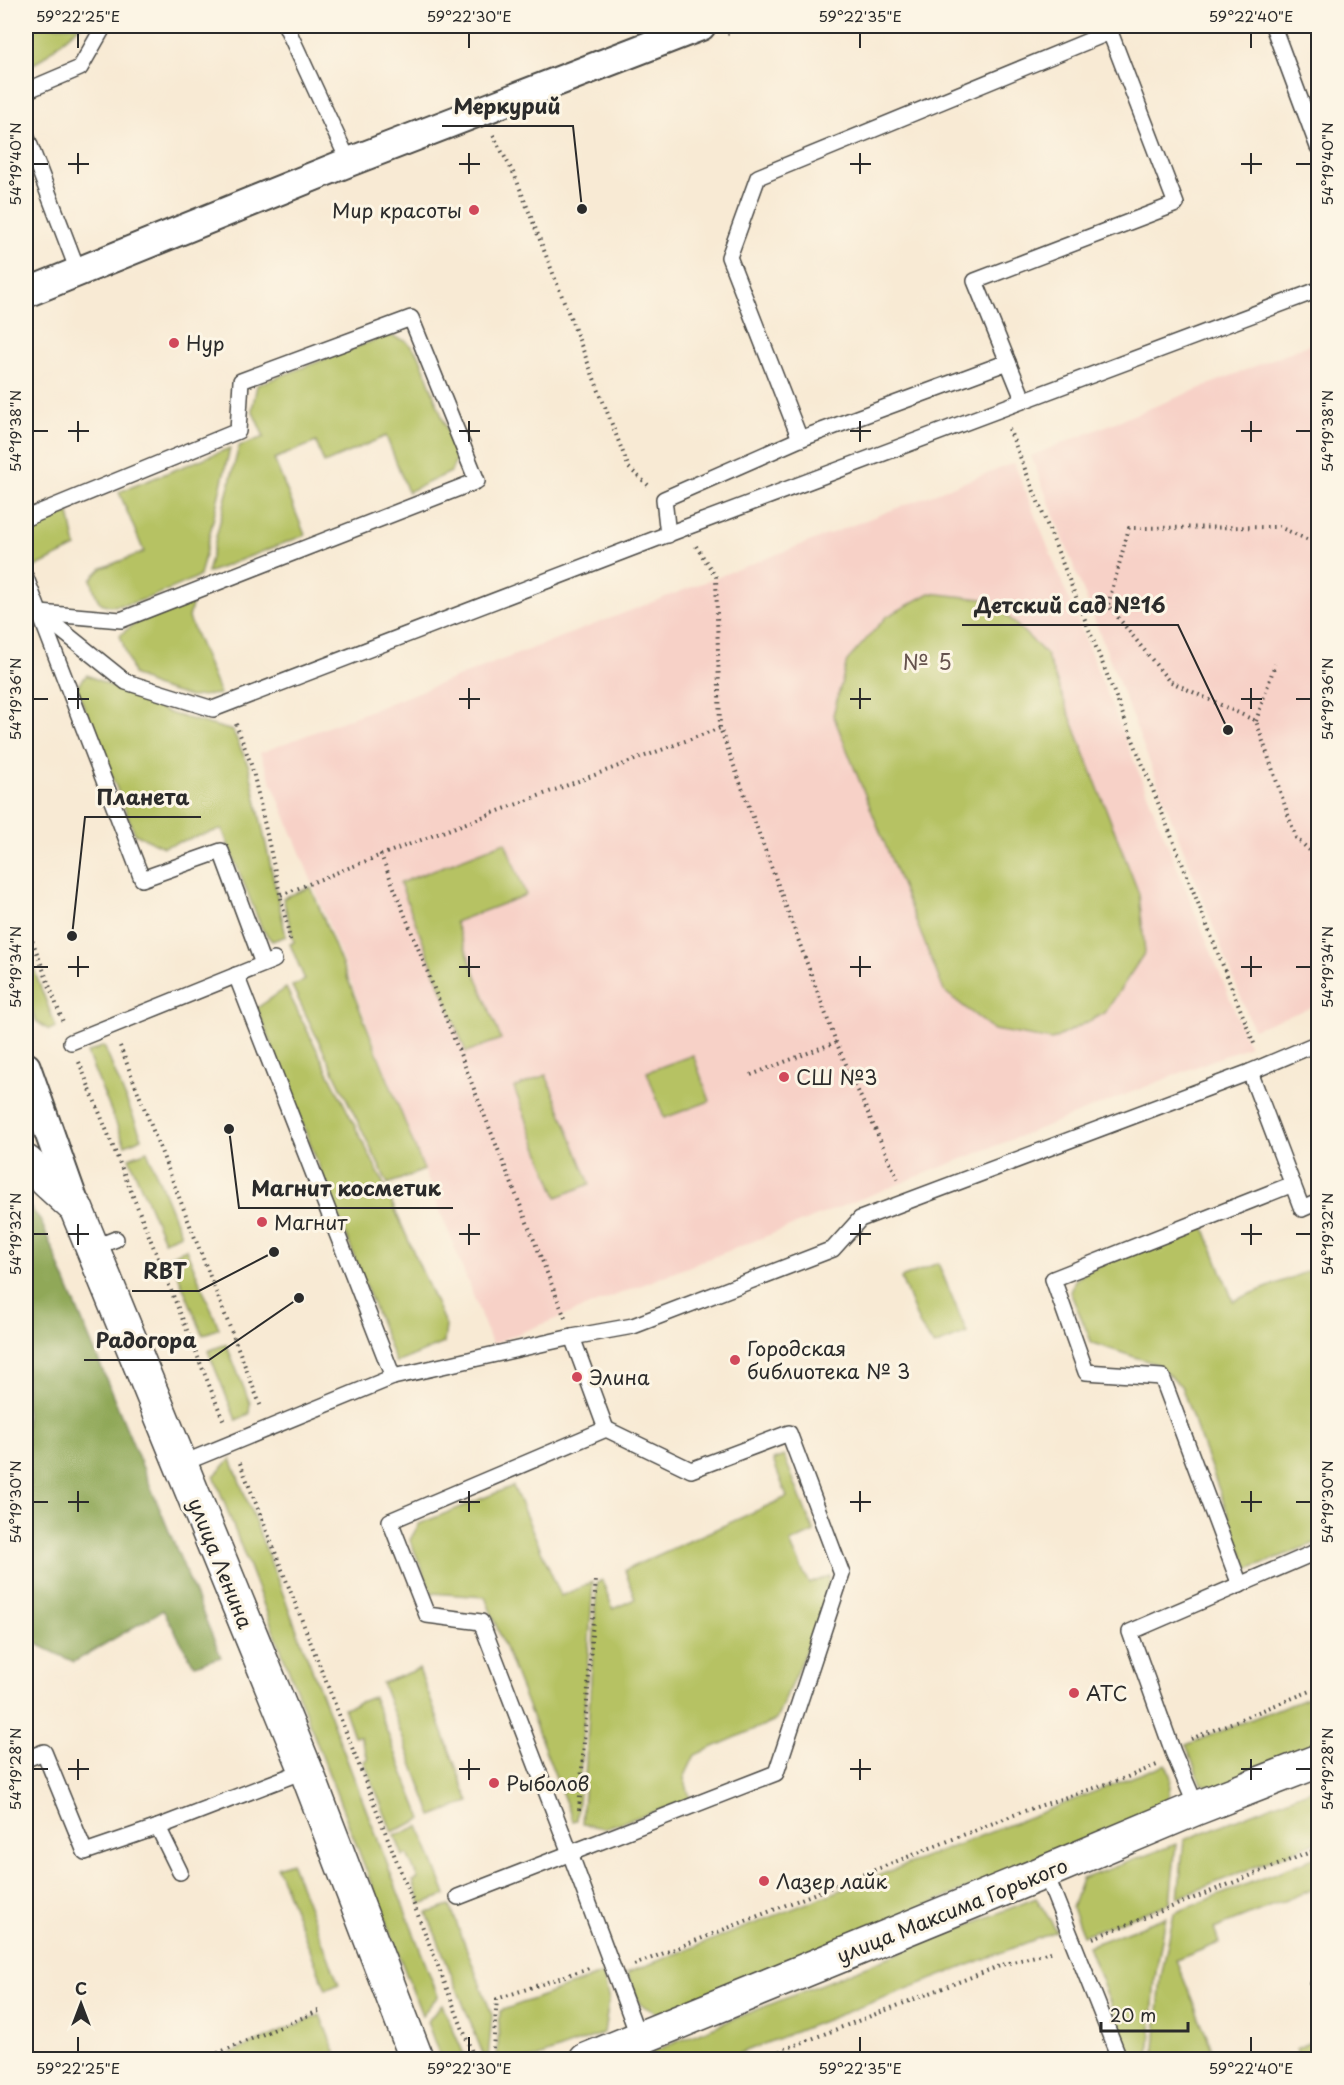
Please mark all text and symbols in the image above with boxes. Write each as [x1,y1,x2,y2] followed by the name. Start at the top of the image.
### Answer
[36,4,120,27] text: 59°22'25"E
[426,4,512,27] text: 59°22'30"E
[818,4,902,27] text: 59°22'35"E
[1209,4,1293,27] text: 59°22'40"E
[442,87,573,126] callout: Меркурий
[453,89,561,121] text: Меркурий
[3,122,26,206] text: 54°19'40"N
[1315,122,1338,206] text: 54°19'40"N
[332,195,462,225] place label: Мир красоты
[467,203,481,217] marker: Мир красоты
[186,328,225,358] place label: Нур
[167,336,181,350] marker: Нур
[3,390,26,472] text: 54°19'38"N
[1315,390,1338,472] text: 54°19'38"N
[962,586,1178,625] callout: Детский сад №16
[973,588,1166,620] text: Детский сад №16
[903,645,953,677] district label: № 5
[3,657,26,741] text: 54°19'36"N
[1315,657,1338,741] text: 54°19'36"N
[85,778,201,817] callout: Планета
[97,780,190,812] text: Планета
[3,926,26,1008] text: 54°19'34"N
[1315,926,1338,1008] text: 54°19'34"N
[796,1062,878,1092] place label: СШ №3
[777,1070,791,1084] marker: СШ №3
[239,1169,453,1208] callout: Магнит косметик
[251,1171,442,1203] text: Магнит косметик
[3,1193,26,1275] text: 54°19'32"N
[1315,1193,1338,1275] text: 54°19'32"N
[274,1207,348,1237] place label: Магнит
[255,1215,269,1229] marker: Магнит
[132,1252,199,1291] callout: RBT
[143,1254,187,1286] text: RBT
[84,1321,209,1360] callout: Радогора
[95,1323,197,1355] text: Радогора
[747,1333,910,1386] place label: Городская библиотека № 3
[728,1353,742,1367] marker: Городская библиотека № 3
[589,1362,650,1392] place label: Элина
[570,1370,584,1384] marker: Элина
[3,1460,26,1544] text: 54°19'30"N
[1315,1460,1338,1544] text: 54°19'30"N
[181,1493,261,1633] street label: улица Ленина
[1086,1678,1128,1708] place label: АТС
[1067,1686,1081,1700] marker: АТС
[3,1728,26,1810] text: 54°19'28"N
[1315,1728,1338,1810] text: 54°19'28"N
[506,1768,589,1798] place label: Рыболов
[487,1776,501,1790] marker: Рыболов
[832,1850,1072,1970] street label: улица Максима Горького
[776,1866,888,1896] place label: Лазер лайк
[757,1874,771,1888] marker: Лазер лайк
[51,1974,111,2034] north arrow
[75,1976,87,2000] text: С
[1101,1995,1188,2033] scale bar
[1110,2001,1156,2028] text: 20 m
[36,2056,120,2079] text: 59°22'25"E
[426,2056,512,2079] text: 59°22'30"E
[818,2056,902,2079] text: 59°22'35"E
[1209,2056,1293,2079] text: 59°22'40"E

